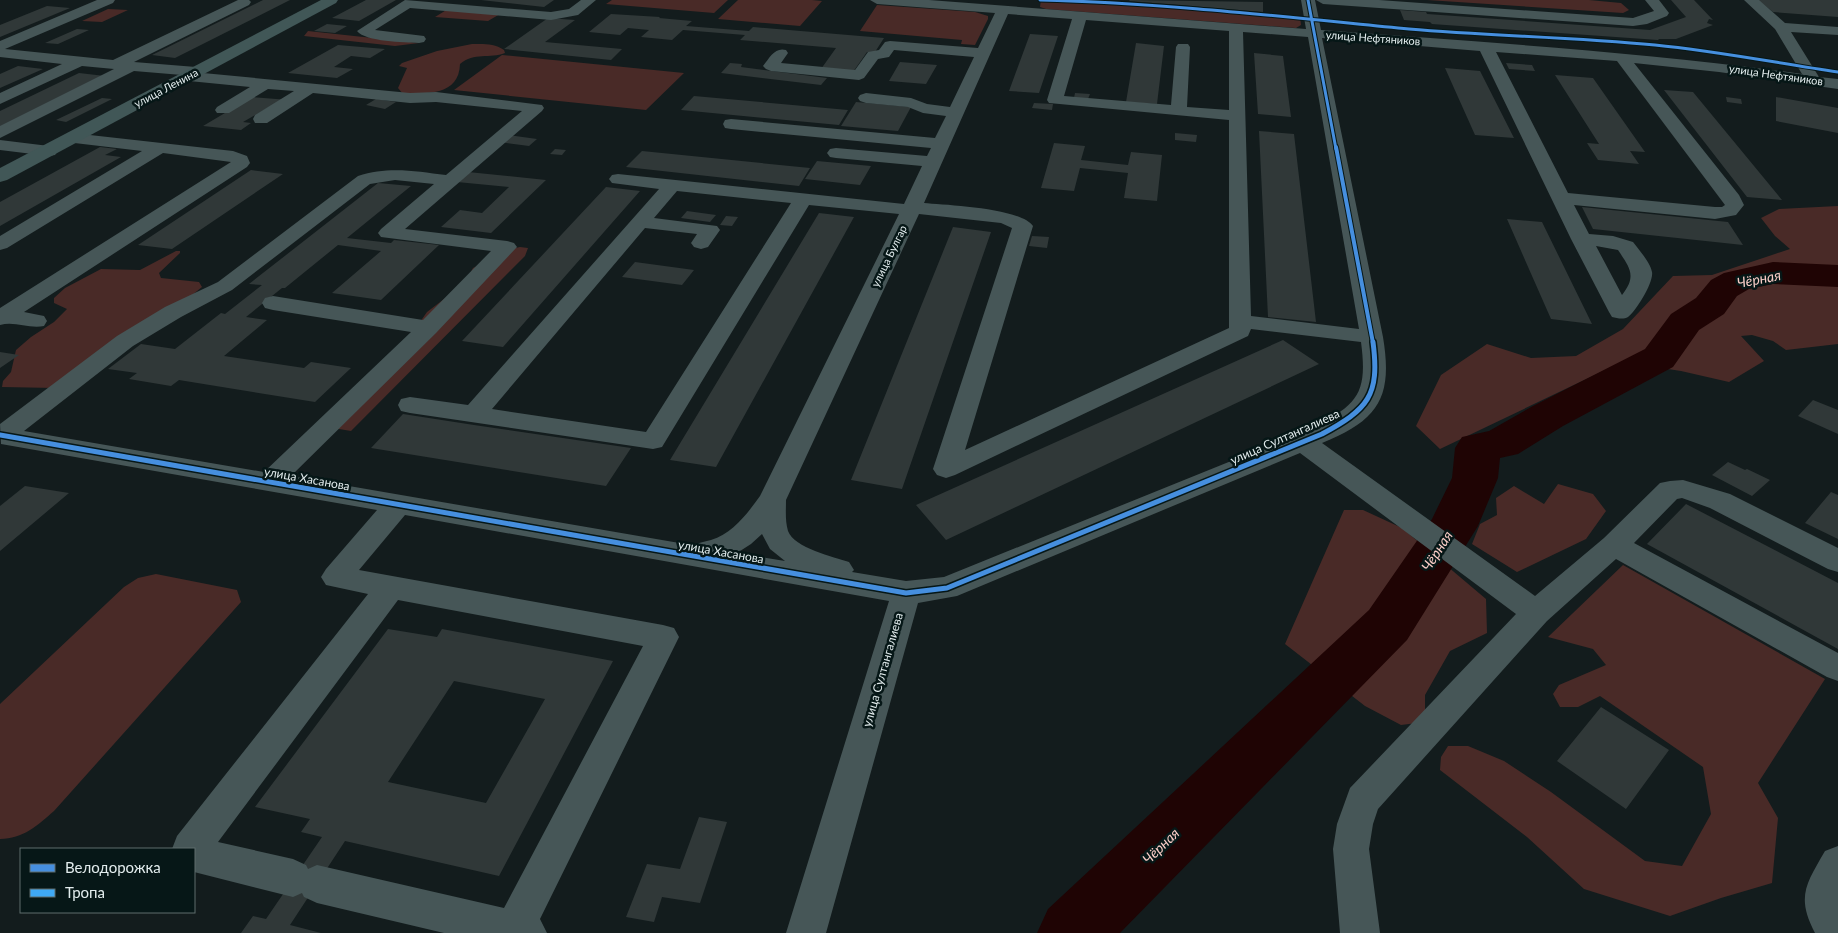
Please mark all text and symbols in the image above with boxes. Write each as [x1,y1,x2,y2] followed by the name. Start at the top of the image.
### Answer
[1325,28,1421,47] street label: улица Нефтяников
[1728,61,1824,88] street label: улица Нефтяников
[132,65,200,110] street label: улица Ленина
[868,223,909,289] street label: улица Булгар
[1736,266,1782,291] water label: Чёрная
[1228,406,1342,467] street label: улица Султангалиева
[263,464,351,493] street label: улица Хасанова
[1417,528,1456,574] water label: Чёрная
[677,537,765,566] street label: улица Хасанова
[859,611,906,729] street label: улица Султангалиева
[1139,824,1182,867] water label: Чёрная
[20,848,195,913] legend
[65,858,161,876] text: Велодорожка
[65,883,105,901] text: Тропа

